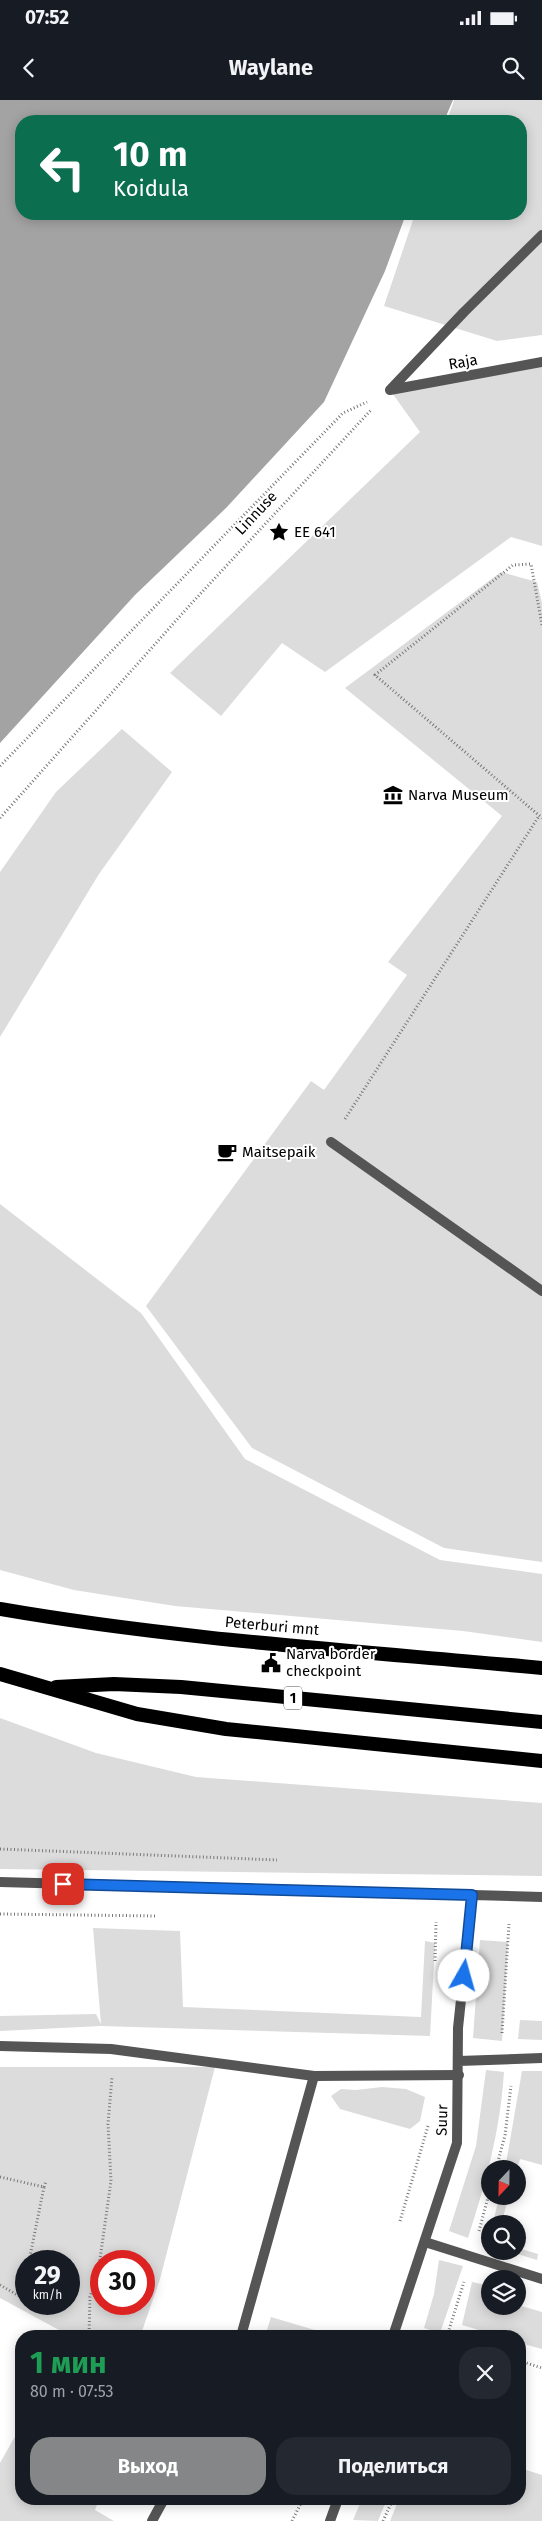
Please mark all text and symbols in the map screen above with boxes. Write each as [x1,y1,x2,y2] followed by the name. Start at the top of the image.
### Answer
[25,6,69,29] text: 07:52
[15,54,43,82] icon: back
[229,54,313,81] text: Waylane
[499,54,527,82] icon: search
[113,133,188,175] text: 10 m
[30,135,95,200] icon: left
[113,175,189,202] text: Koidula
[447,351,479,373] street label: Raja
[231,487,281,539] street label: Linnuse
[268,521,290,543] place icon: EE 641
[294,523,336,541] place label: EE 641
[382,784,404,806] museum icon: Narva Museum
[408,786,509,804] place label: Narva Museum
[216,1141,238,1163] cafe icon: Maitsepaik
[242,1143,316,1161] place label: Maitsepaik
[224,1613,320,1639] street label: Peterburi mnt
[286,1645,376,1680] place label: Narva border checkpoint
[260,1652,282,1674] public building icon: Narva border checkpoint
[284,1686,302,1710] road number: 1
[42,1863,84,1905] pin
[49,1870,77,1898] icon: arrive
[437,1949,489,2001] position arrow
[432,2104,452,2136] street label: Suur
[481,2160,526,2205] north arrow
[481,2160,526,2315] map controls
[481,2215,526,2260] button: search
[90,2250,155,2315] speed limit sign: 30
[34,2261,61,2291] text: 29
[481,2270,526,2315] button: layers
[33,2288,62,2302] text: km/h
[30,2345,107,2381] text: 1 мин
[459,2347,511,2399] button: close
[30,2382,114,2401] text: 80 m · 07:53
[30,2437,266,2495] button: Выход
[276,2437,511,2495] button: Поделиться

